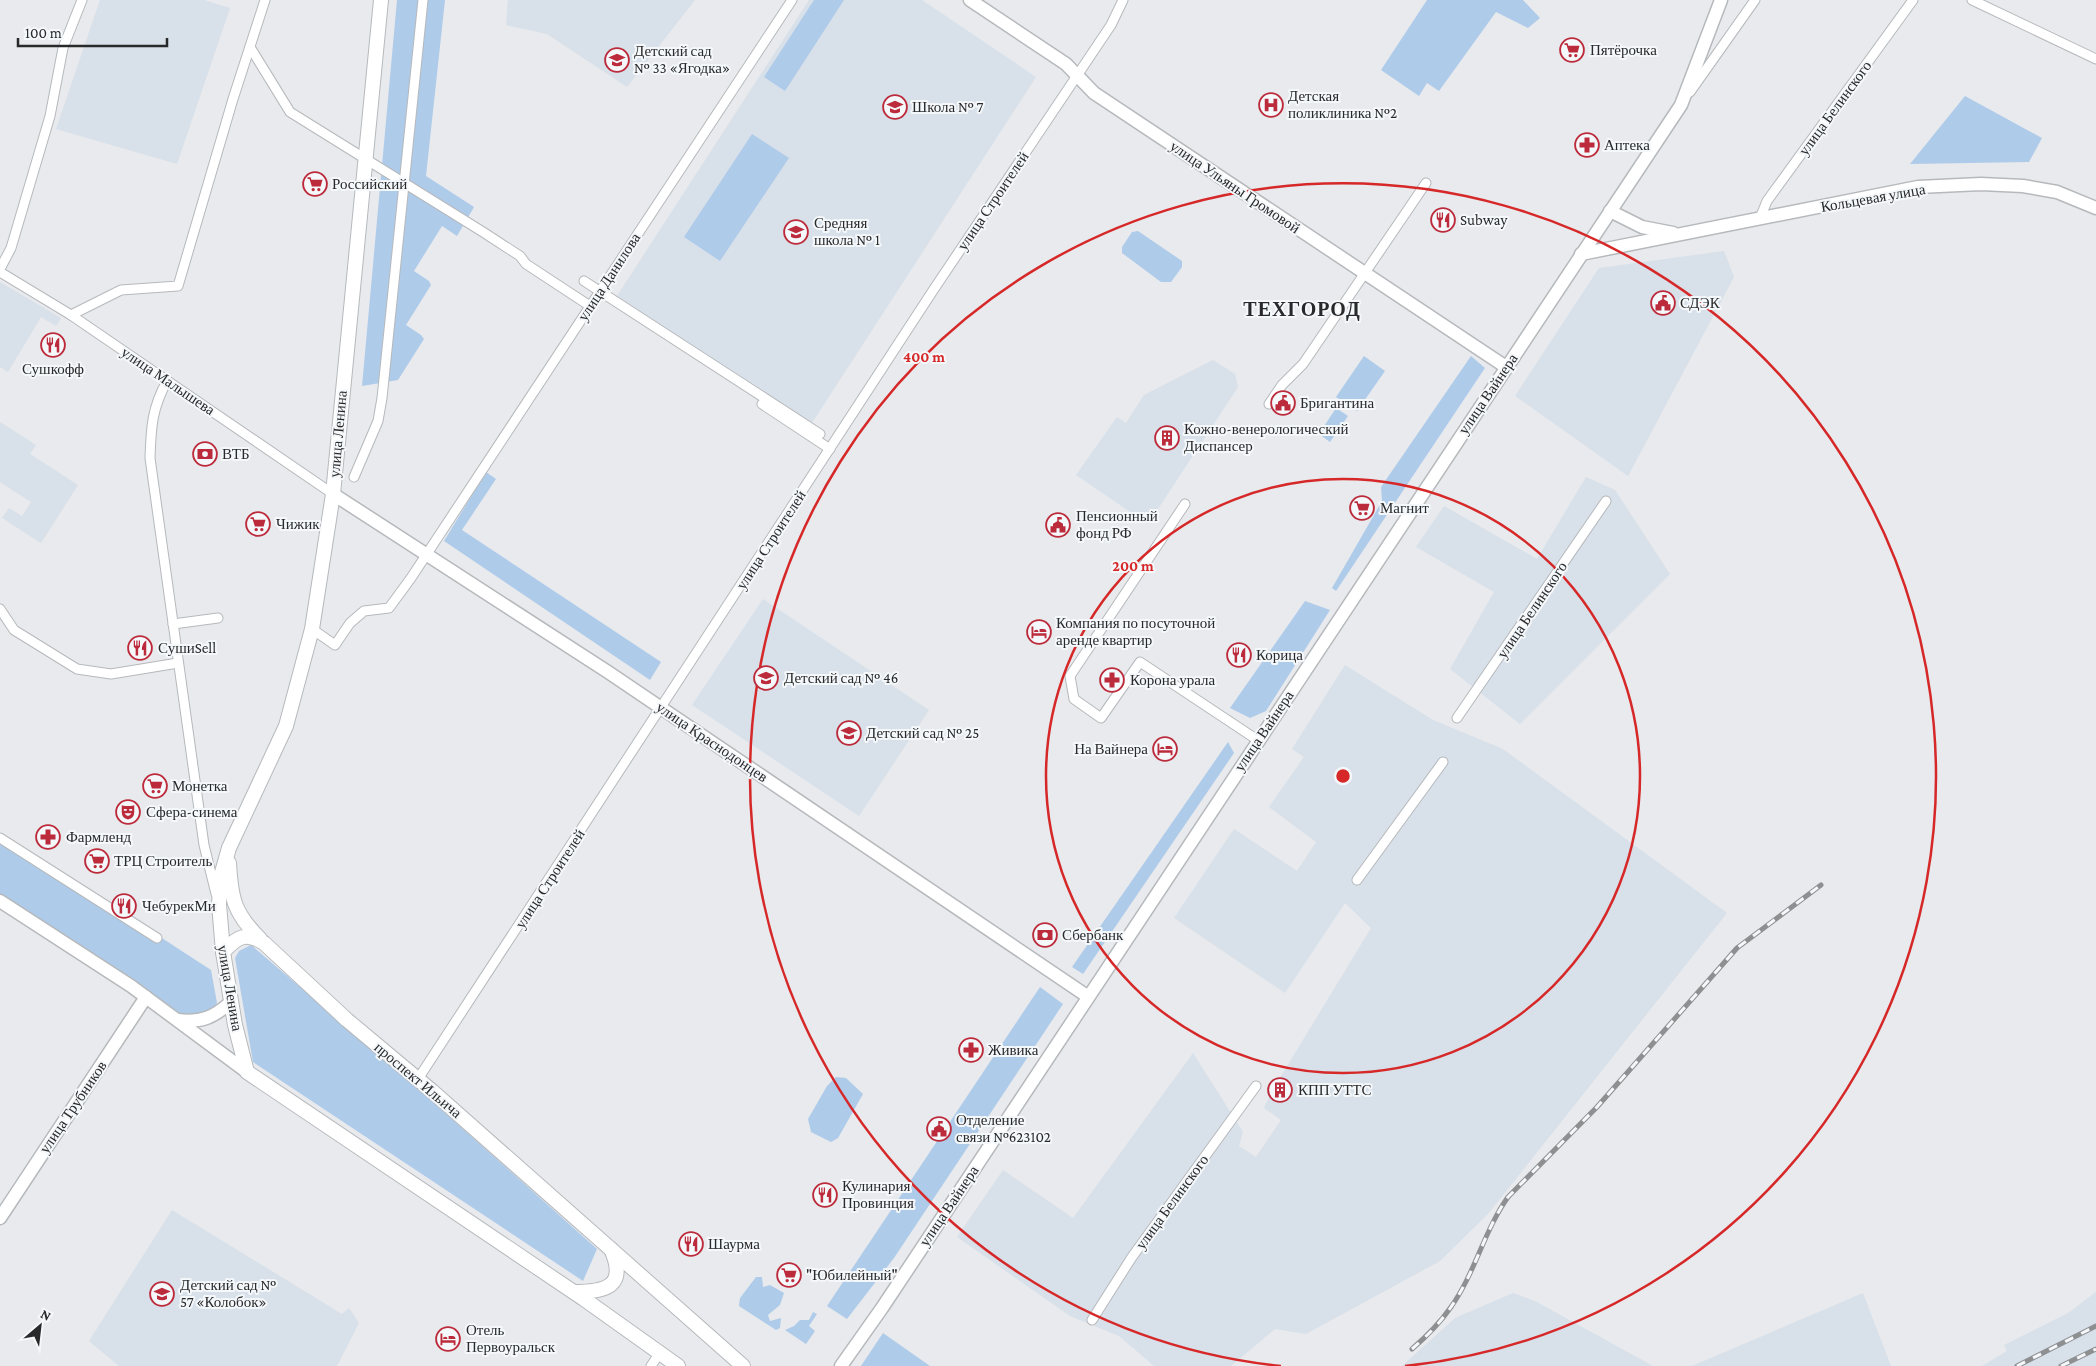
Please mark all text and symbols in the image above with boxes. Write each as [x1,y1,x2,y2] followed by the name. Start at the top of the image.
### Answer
[18,15,166,47] scale bar
[25,25,62,41] text: 100 m
[1559,37,1585,63] supermarket icon: Пятёрочка
[1590,42,1657,58] place label: Пятёрочка
[634,43,730,76] place label: Детский сад № 33 «Ягодка»
[604,47,630,73] school or university icon: Детский сад № 33 «Ягодка»
[1795,58,1875,158] street label: улица Белинского
[1288,88,1397,121] place label: Детская поликлиника №2
[1258,92,1284,118] hospital icon: Детская поликлиника №2
[882,94,908,120] school or university icon: Школа № 7
[912,99,983,115] place label: Школа № 7
[1574,132,1600,158] pharmacy icon: Аптека
[1604,137,1650,153] place label: Аптека
[1167,138,1303,236] street label: улица Ульяны Громовой
[954,149,1032,253] street label: улица Строителей
[302,171,328,197] supermarket icon: Российский
[332,176,407,192] place label: Российский
[1819,181,1927,215] street label: Кольцевая улица
[1430,207,1456,233] restaurant icon: Subway
[1460,212,1507,229] place label: Subway
[814,215,880,248] place label: Средняя школа № 1
[783,219,809,245] school or university icon: Средняя школа № 1
[575,230,643,324] street label: улица Данилова
[1650,290,1676,316] public building icon: СДЭК
[1680,295,1721,311] place label: СДЭК
[1243,298,1361,321] district label: ТЕХГОРОД
[40,332,66,358] restaurant icon: Сушкофф
[118,344,218,418] street label: улица Малышева
[903,349,945,365] text: 400 m
[1455,351,1521,437] street label: улица Вайнера
[22,361,84,377] place label: Сушкофф
[326,389,350,478] street label: улица Ленина
[1270,390,1296,416] public building icon: Бригантина
[1300,395,1375,411] place label: Бригантина
[1184,421,1349,454] place label: Кожно-венерологический Диспансер
[1154,425,1180,451] building icon: Кожно-венерологический Диспансер
[192,441,218,467] bank icon: ВТБ
[222,446,250,462] place label: ВТБ
[733,487,809,593] street label: улица Строителей
[1349,495,1375,521] supermarket icon: Магнит
[1380,500,1429,516] place label: Магнит
[1076,508,1158,541] place label: Пенсионный фонд РФ
[245,511,271,537] supermarket icon: Чижик
[1045,512,1071,538] public building icon: Пенсионный фонд РФ
[276,516,320,532] place label: Чижик
[1112,558,1154,574] text: 200 m
[1494,559,1570,661] street label: улица Белинского
[1056,615,1215,648] place label: Компания по посуточной аренде квартир
[1026,619,1052,645] hotel icon: Компания по посуточной аренде квартир
[127,635,153,661] restaurant icon: СушиSell
[158,640,216,656] place label: СушиSell
[1226,642,1252,668] restaurant icon: Корица
[1256,647,1303,663] place label: Корица
[753,665,779,691] school or university icon: Детский сад № 46
[1099,667,1125,693] pharmacy icon: Корона урала
[784,670,898,686] place label: Детский сад № 46
[1130,672,1216,688] place label: Корона урала
[1231,688,1297,774] street label: улица Вайнера
[653,699,771,785] street label: улица Краснодонцев
[836,720,862,746] school or university icon: Детский сад № 25
[866,725,979,741] place label: Детский сад № 25
[1152,736,1178,762] hotel icon: На Вайнера
[1074,741,1148,757] place label: На Вайнера
[1334,767,1352,785] centre of rings
[142,773,168,799] supermarket icon: Монетка
[172,778,228,794] place label: Монетка
[115,799,141,825] theatre icon: Сфера-синема
[146,804,238,820] place label: Сфера-синема
[35,824,61,850] pharmacy icon: Фармленд
[512,826,588,932] street label: улица Строителей
[66,829,131,845] place label: Фармленд
[84,848,110,874] supermarket icon: ТРЦ Строитель
[114,853,212,869] place label: ТРЦ Строитель
[111,893,137,919] restaurant icon: ЧебурекМи
[142,898,216,914] place label: ЧебурекМи
[1032,922,1058,948] bank icon: Сбербанк
[1062,927,1124,943] place label: Сбербанк
[215,944,246,1033] street label: улица Ленина
[958,1037,984,1063] pharmacy icon: Живика
[371,1039,465,1121] street label: проспект Ильича
[988,1042,1039,1058] place label: Живика
[36,1058,110,1156] street label: улица Трубников
[1267,1077,1293,1103] building icon: КПП УТТС
[1298,1082,1371,1098] place label: КПП УТТС
[956,1112,1051,1145] place label: Отделение связи №623102
[926,1116,952,1142] public building icon: Отделение связи №623102
[1132,1152,1212,1252] street label: улица Белинского
[916,1163,982,1249] street label: улица Вайнера
[842,1178,914,1211] place label: Кулинария Провинция
[812,1182,838,1208] restaurant icon: Кулинария Провинция
[678,1231,704,1257] restaurant icon: Шаурма
[708,1236,760,1252] place label: Шаурма
[776,1262,802,1288] supermarket icon: "Юбилейный"
[806,1267,898,1283] place label: "Юбилейный"
[180,1277,277,1310] place label: Детский сад № 57 «Колобок»
[149,1281,175,1307] school or university icon: Детский сад № 57 «Колобок»
[15,1301,65,1351] north arrow
[38,1305,54,1324] text: N
[466,1322,556,1355] place label: Отель Первоуральск
[435,1326,461,1352] hotel icon: Отель Первоуральск

